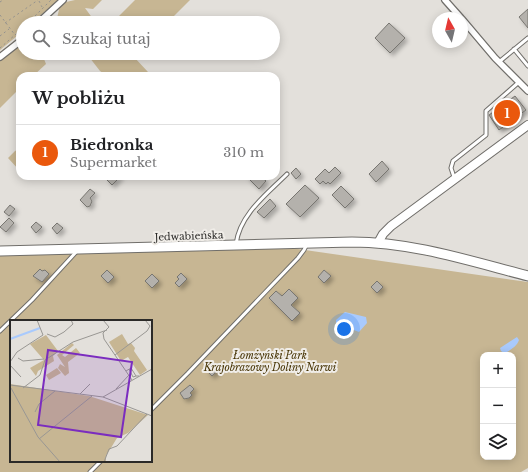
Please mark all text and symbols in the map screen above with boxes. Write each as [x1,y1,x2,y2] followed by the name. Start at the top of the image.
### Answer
[432,12,468,48] north arrow
[16,16,280,60] search box
[30,27,52,49] icon: search
[62,29,151,48] text: Szukaj tutaj
[32,88,125,109] text: W pobliżu
[494,98,520,128] pin: 1
[70,135,153,154] text: Biedronka
[42,144,48,161] text: 1
[223,144,264,161] text: 310 m
[70,154,157,171] text: Supermarket
[152,228,224,244] street label: Jedwabieńska
[334,319,354,339] your location
[10,320,152,462] inset map
[203,349,337,374] park label: Łomżyński Park Krajobrazowy Doliny Narwi
[480,352,516,460] map controls
[480,352,516,388] button: +
[480,388,516,424] button: −
[480,424,516,460] button: layers

